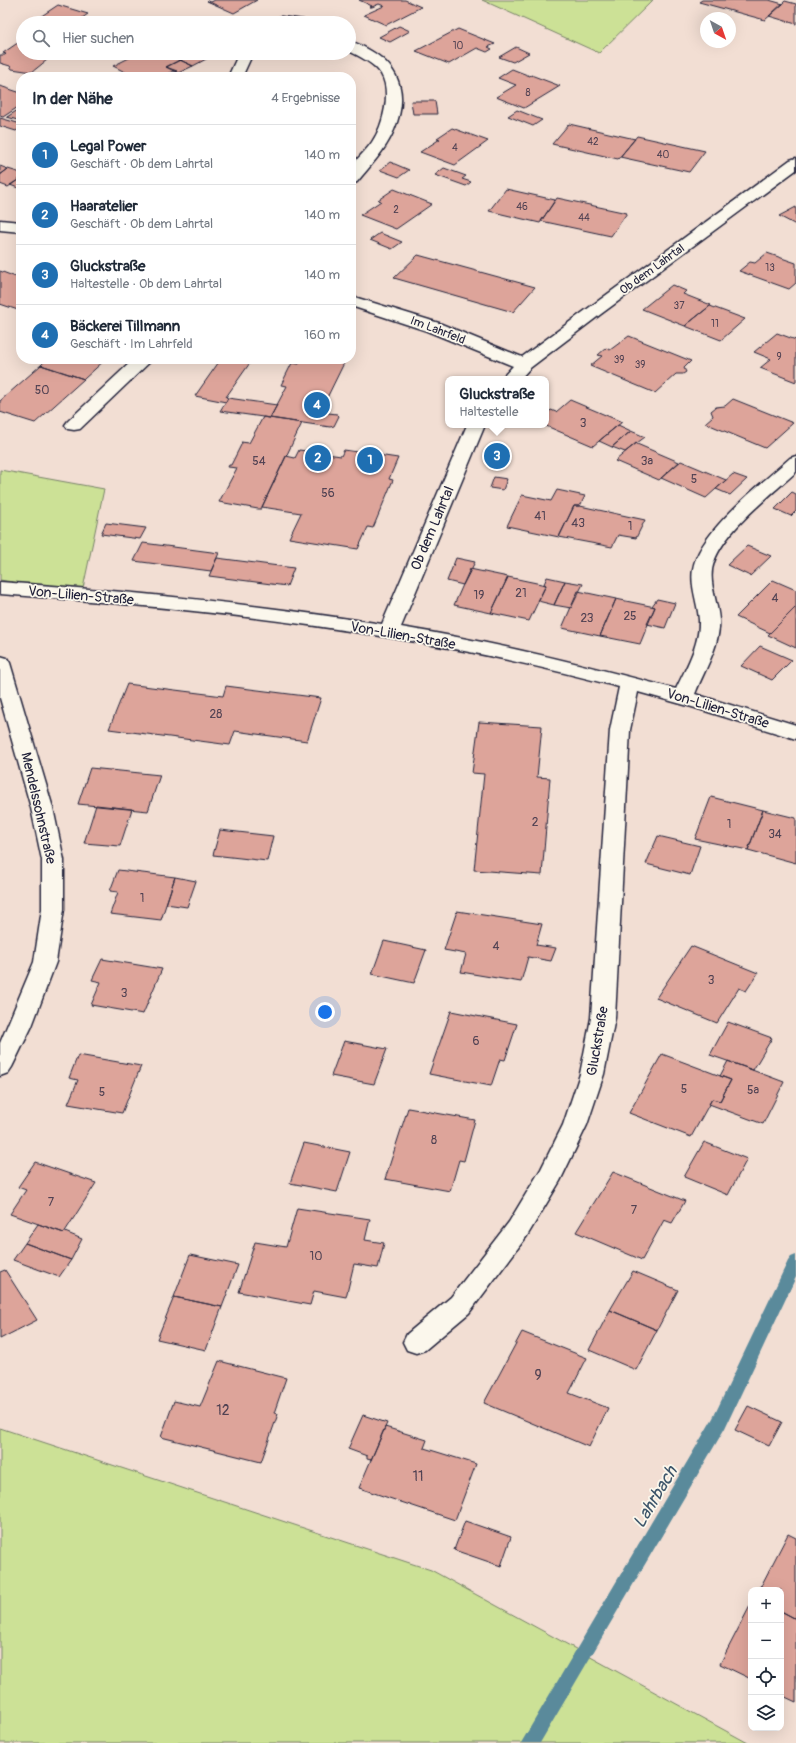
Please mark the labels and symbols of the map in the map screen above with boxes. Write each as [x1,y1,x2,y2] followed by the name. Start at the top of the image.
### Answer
[700,12,736,48] north arrow
[453,40,464,52] house number: 10
[525,87,531,99] house number: 8
[587,136,599,148] house number: 42
[452,142,458,154] house number: 4
[657,149,669,161] house number: 40
[516,201,528,213] house number: 46
[393,204,399,216] house number: 2
[578,212,590,224] house number: 44
[617,241,688,298] street label: Ob dem Lahrtal
[765,262,775,274] house number: 13
[674,300,685,312] house number: 37
[408,313,468,348] street label: Im Lahrfeld
[711,318,719,330] house number: 11
[776,351,782,363] house number: 9
[614,354,624,366] house number: 39
[635,359,645,371] house number: 39
[35,383,49,398] house number: 50
[304,390,330,420] pin: 4
[580,416,587,431] house number: 3
[484,441,510,471] pin: 3
[305,443,331,473] pin: 2
[357,445,383,475] pin: 1
[252,454,266,469] house number: 54
[641,454,654,469] house number: 3a
[691,472,697,487] house number: 5
[407,484,458,573] street label: Ob dem Lahrtal
[321,486,335,501] house number: 56
[534,509,546,524] house number: 41
[571,516,585,531] house number: 43
[628,519,632,534] house number: 1
[27,582,135,609] street label: Von-Lilien-Straße
[515,586,527,601] house number: 21
[474,588,484,603] house number: 19
[772,591,779,606] house number: 4
[623,609,637,624] house number: 25
[580,611,594,626] house number: 23
[349,618,457,653] street label: Von-Lilien-Straße
[665,685,771,732] street label: Von-Lilien-Straße
[210,707,222,722] house number: 28
[17,751,60,866] street label: Mendelssohnstraße
[532,815,539,830] house number: 2
[727,817,731,832] house number: 1
[768,827,782,842] house number: 34
[140,891,144,906] house number: 1
[493,939,500,954] house number: 4
[708,973,715,988] house number: 3
[121,986,128,1001] house number: 3
[315,1002,335,1022] your location
[583,1005,612,1077] street label: Gluckstraße
[473,1034,480,1049] house number: 6
[681,1082,687,1097] house number: 5
[747,1083,759,1098] house number: 5a
[99,1085,105,1100] house number: 5
[431,1133,437,1148] house number: 8
[48,1195,55,1210] house number: 7
[631,1203,638,1218] house number: 7
[310,1249,322,1264] house number: 10
[534,1367,542,1384] house number: 9
[216,1402,230,1419] house number: 12
[628,1461,684,1532] water label: Lahrbach
[413,1468,423,1485] house number: 11

